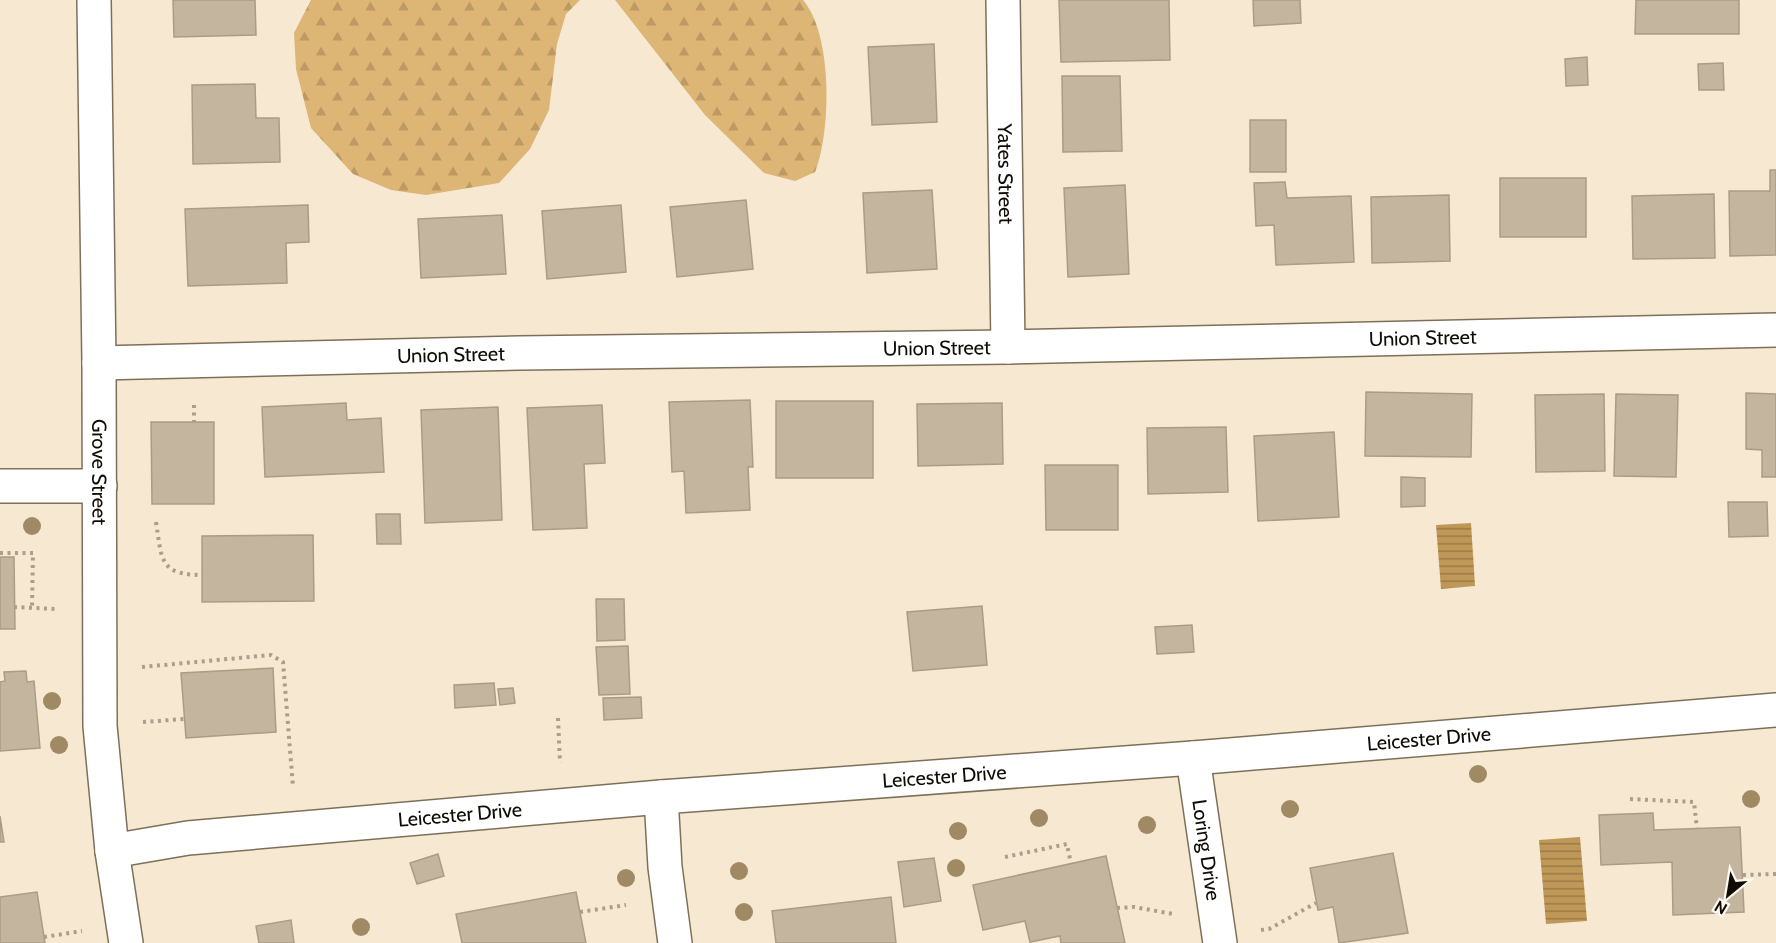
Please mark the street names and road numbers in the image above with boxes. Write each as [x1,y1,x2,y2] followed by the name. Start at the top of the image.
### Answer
[993,123,1018,225] street label: Yates Street
[1369,325,1477,351] street label: Union Street
[883,335,991,361] street label: Union Street
[397,341,505,368] street label: Union Street
[87,419,111,525] street label: Grove Street
[1366,722,1492,756] street label: Leicester Drive
[881,760,1007,793] street label: Leicester Drive
[397,797,523,832] street label: Leicester Drive
[1187,798,1226,902] street label: Loring Drive

